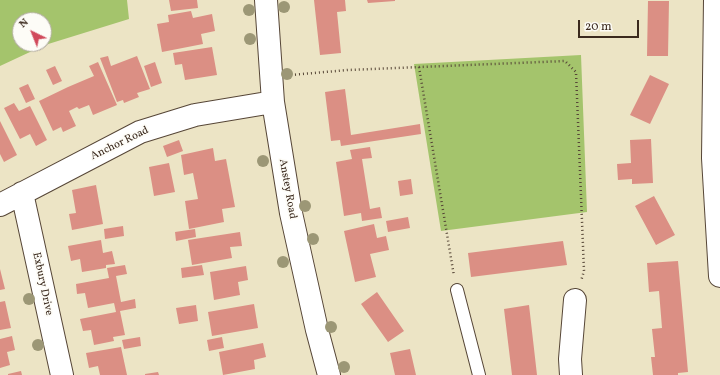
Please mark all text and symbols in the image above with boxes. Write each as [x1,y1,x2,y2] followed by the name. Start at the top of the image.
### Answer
[12,12,52,52] north arrow
[580,12,641,38] scale bar
[16,15,32,32] text: N
[585,19,612,35] text: 20 m
[89,124,151,164] street label: Anchor Road
[275,158,299,220] street label: Anstey Road
[29,251,55,317] street label: Exbury Drive

